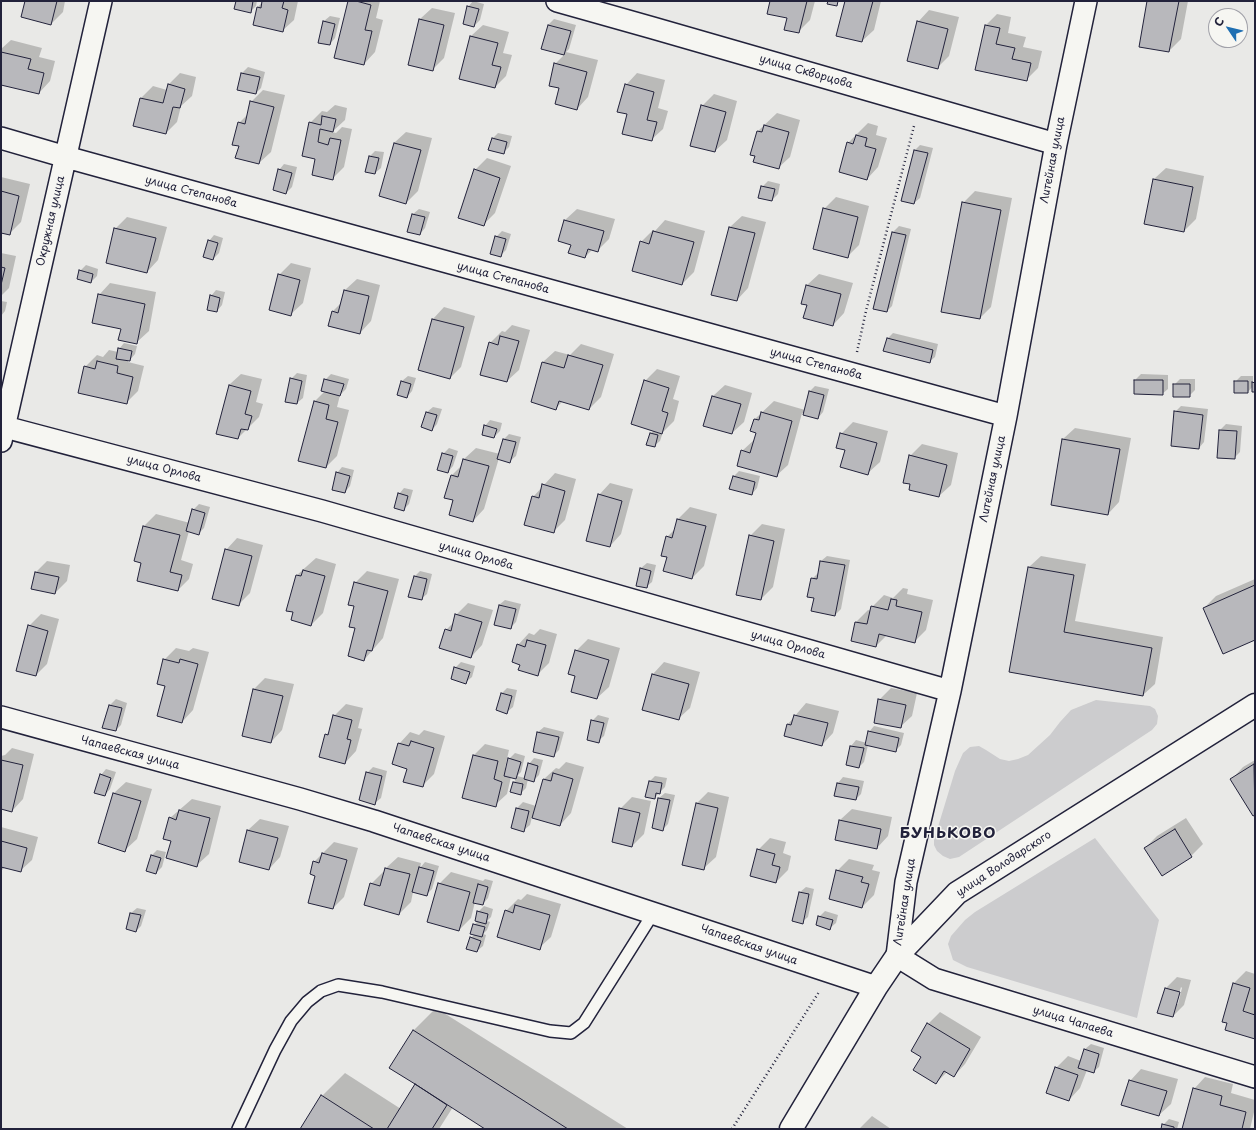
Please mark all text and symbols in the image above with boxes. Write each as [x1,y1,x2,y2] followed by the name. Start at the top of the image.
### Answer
[1208,8,1248,48] north arrow
[1209,13,1228,30] text: С
[758,52,854,92] street label: улица Скворцова
[1038,116,1068,204] street label: Литейная улица
[143,173,239,211] street label: улица Степанова
[34,175,68,267] street label: Окружная улица
[455,259,551,297] street label: улица Степанова
[768,345,864,383] street label: улица Степанова
[977,435,1009,523] street label: Литейная улица
[125,453,203,485] street label: улица Орлова
[437,539,515,573] street label: улица Орлова
[749,628,827,662] street label: улица Орлова
[79,733,181,773] street label: Чапаевская улица
[391,821,491,865] street label: Чапаевская улица
[900,825,996,843] district label: БУНЬКОВО
[954,828,1054,900] street label: улица Володарского
[892,858,918,946] street label: Литейная улица
[699,922,799,968] street label: Чапаевская улица
[1031,1004,1115,1040] street label: улица Чапаева

